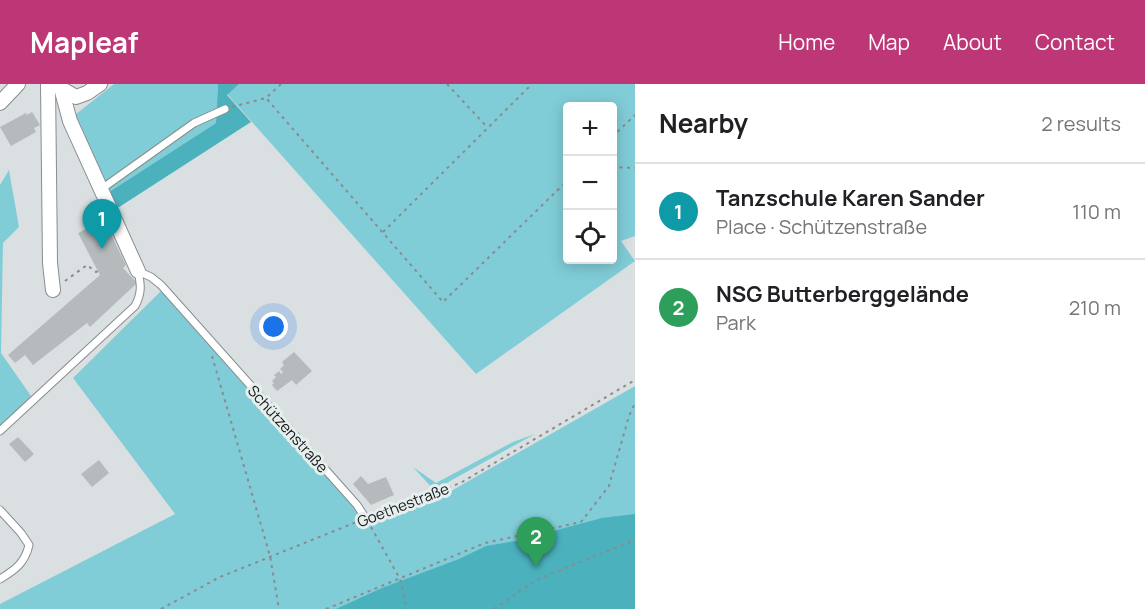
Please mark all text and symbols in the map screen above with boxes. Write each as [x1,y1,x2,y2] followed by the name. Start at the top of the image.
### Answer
[30,23,138,61] text: Mapleaf
[778,28,835,56] text: Home
[868,28,910,56] text: Map
[943,28,1002,56] text: About
[1035,28,1115,56] text: Contact
[563,102,617,264] map controls
[563,102,617,156] button: +
[659,105,748,141] text: Nearby
[1041,110,1121,137] text: 2 results
[563,156,617,210] button: −
[716,183,985,213] text: Tanzschule Karen Sander
[674,198,683,225] text: 1
[1072,198,1121,225] text: 110 m
[82,200,122,249] pin: 1
[563,210,617,264] button: locate
[716,213,927,240] text: Place · Schützenstraße
[716,279,969,309] text: NSG Butterberggelände
[673,294,684,321] text: 2
[1069,294,1121,321] text: 210 m
[716,309,756,336] text: Park
[259,312,288,341] your location
[243,381,333,478] street label: Schützenstraße
[354,478,452,532] street label: Goethestraße
[516,518,556,567] pin: 2

